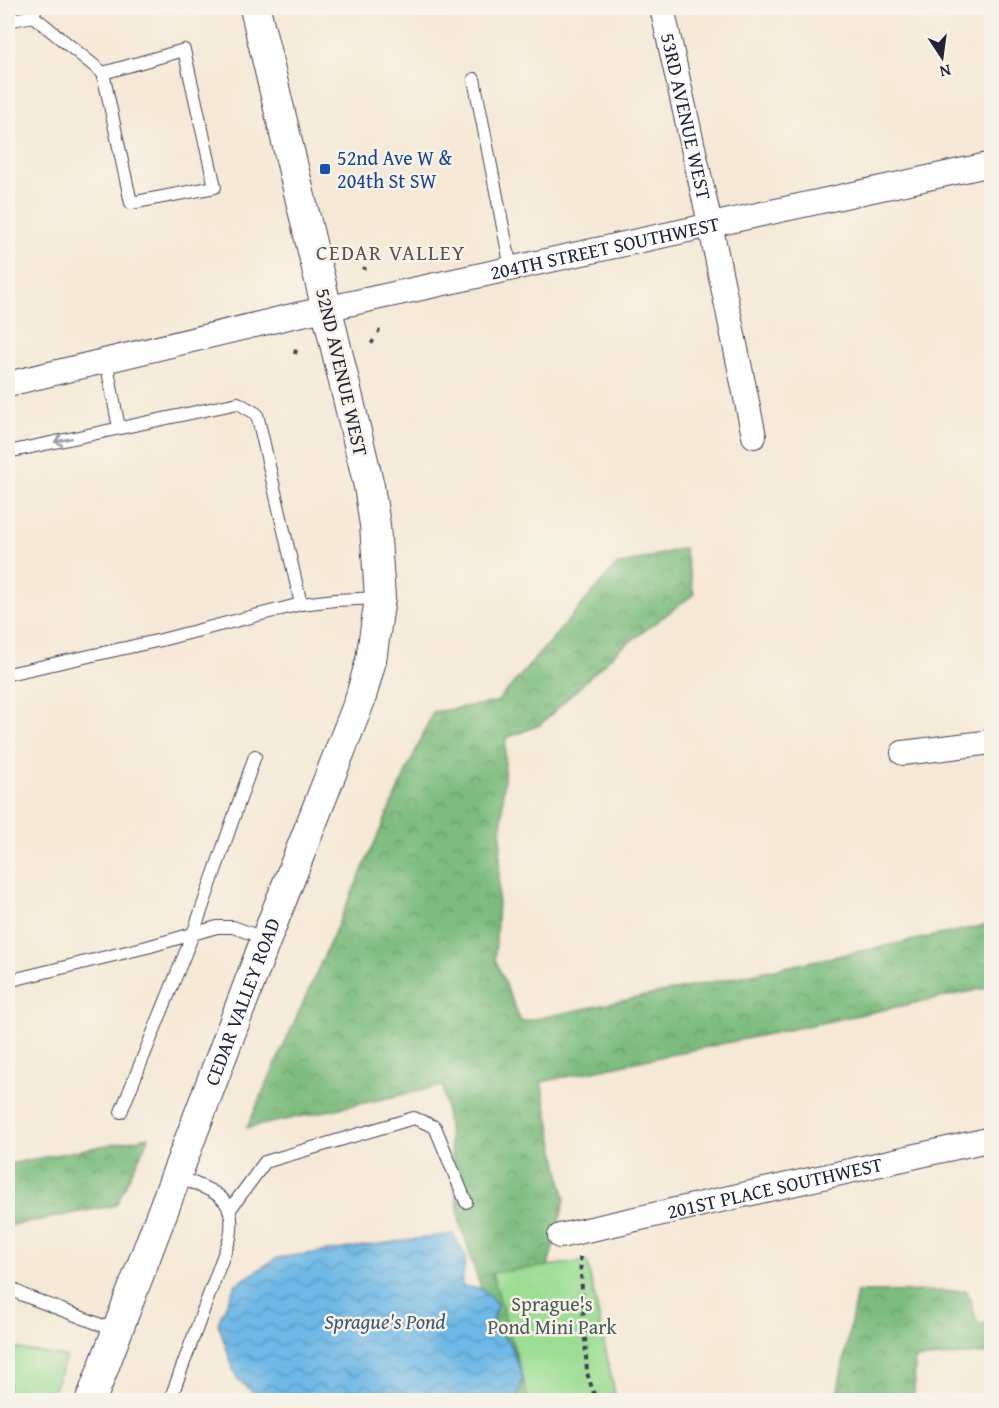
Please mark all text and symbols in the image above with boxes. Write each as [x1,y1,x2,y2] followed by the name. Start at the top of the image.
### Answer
[912,27,972,87] north arrow
[654,30,719,202] street label: 53RD AVENUE WEST
[937,59,953,85] text: N
[337,143,452,195] place label: 52nd Ave W & 204th St SW
[318,162,332,176] marker: 52nd Ave W & 204th St SW
[487,209,722,287] street label: 204TH STREET SOUTHWEST
[316,237,466,268] district label: CEDAR VALLEY
[309,285,376,459] street label: 52ND AVENUE WEST
[54,435,74,446] one-way arrow
[197,913,287,1090] street label: CEDAR VALLEY ROAD
[664,1149,885,1226] street label: 201ST PLACE SOUTHWEST
[487,1289,617,1341] park label: Sprague's Pond Mini Park
[324,1306,446,1337] water label: Sprague's Pond

